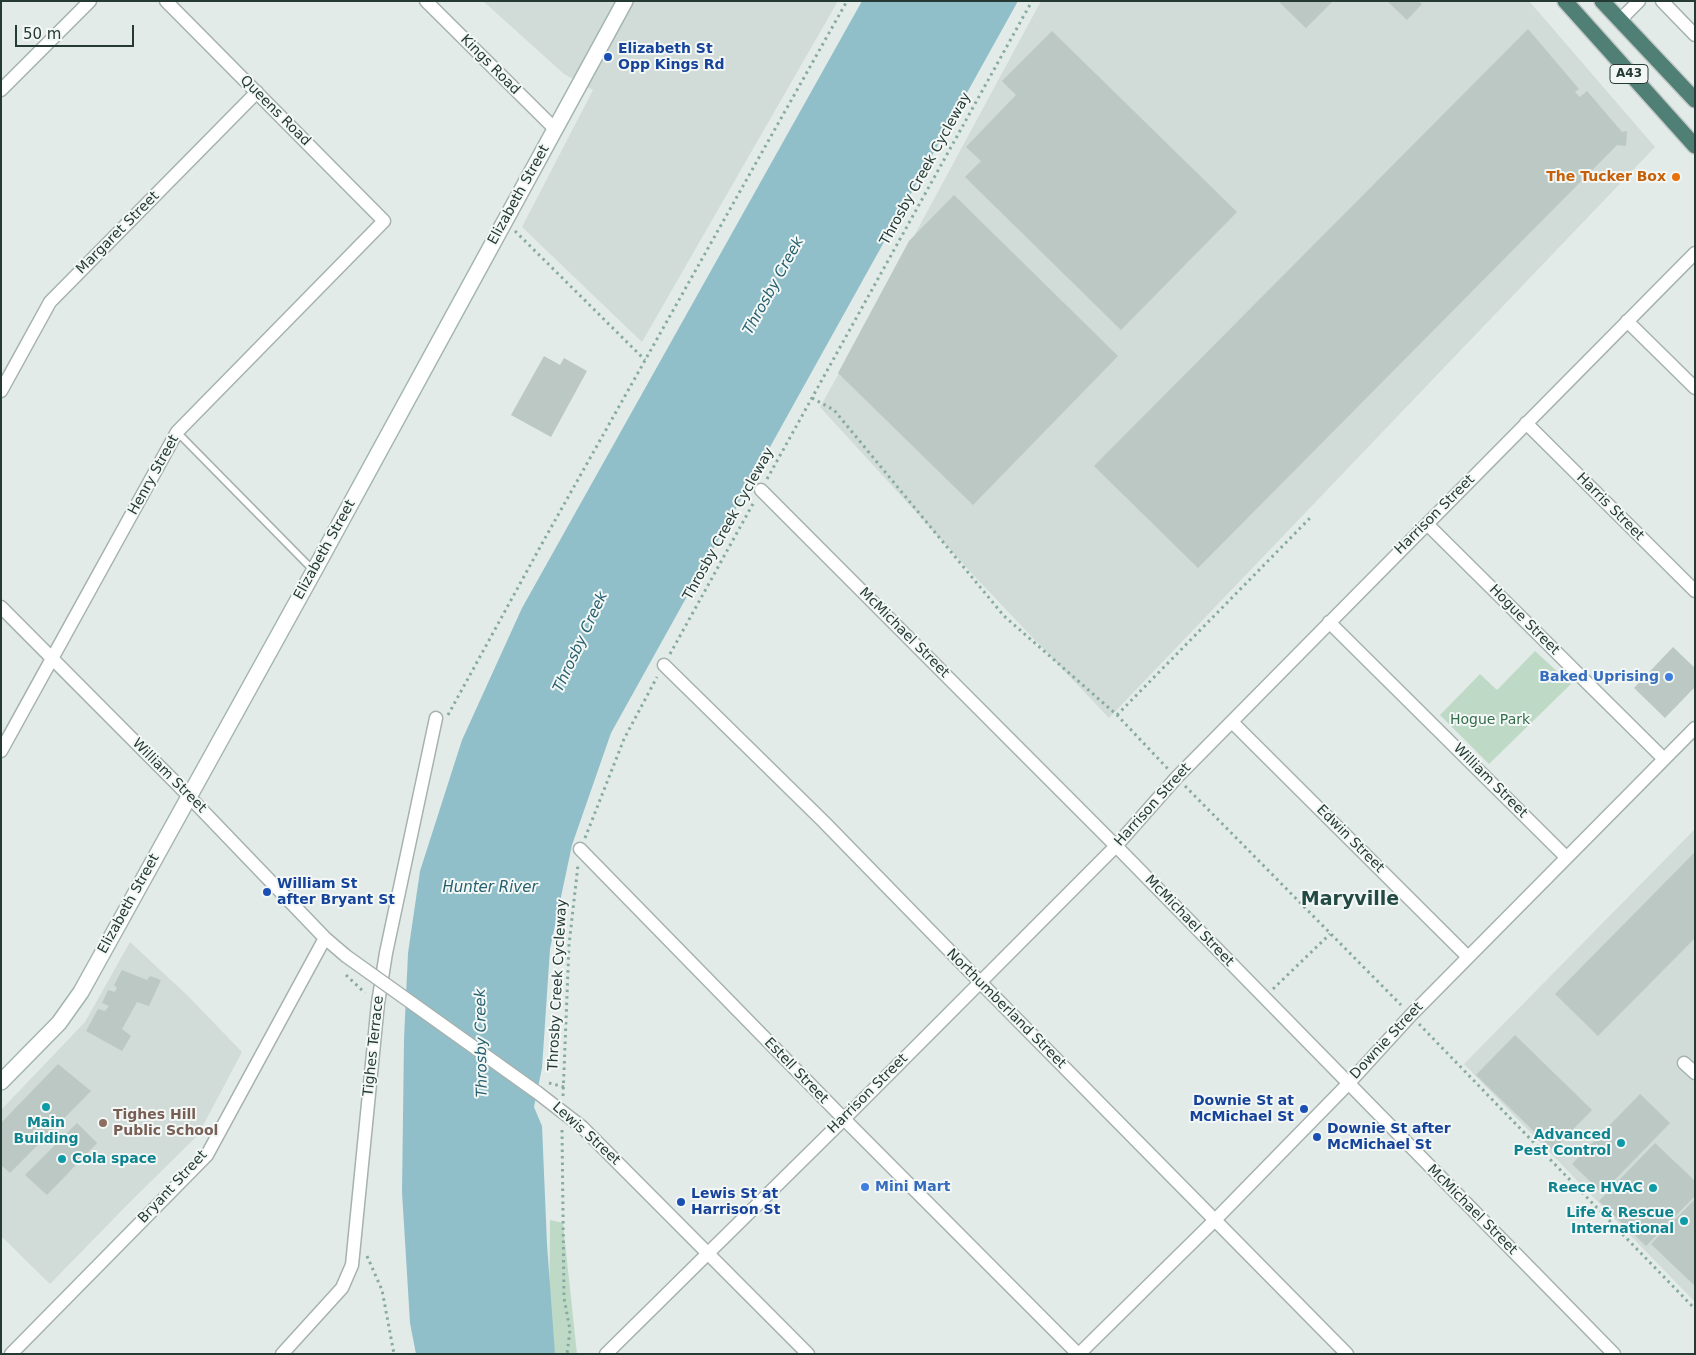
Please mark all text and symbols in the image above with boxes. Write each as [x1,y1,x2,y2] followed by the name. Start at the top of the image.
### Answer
[18,15,136,47] scale bar
[23,25,61,43] text: 50 m
[457,32,523,98] street label: Kings Road
[618,41,724,74] place label: Elizabeth St Opp Kings Rd
[602,51,614,63] marker: Elizabeth St Opp Kings Rd
[1610,64,1648,84] road number: A43
[236,72,314,150] street label: Queens Road
[877,90,975,248] street label: Throsby Creek Cycleway
[485,142,553,248] street label: Elizabeth Street
[1546,169,1666,185] place label: The Tucker Box
[1670,171,1682,183] marker: The Tucker Box
[73,188,163,278] street label: Margaret Street
[740,234,808,338] water label: Throsby Creek
[125,432,183,518] street label: Henry Street
[680,445,778,603] street label: Throsby Creek Cycleway
[1573,470,1647,544] street label: Harris Street
[1392,472,1478,558] street label: Harrison Street
[291,497,359,603] street label: Elizabeth Street
[1485,581,1563,659] street label: Hogue Street
[855,584,953,682] street label: McMichael Street
[550,589,612,695] water label: Throsby Creek
[1539,669,1659,685] place label: Baked Uprising
[1663,671,1675,683] marker: Baked Uprising
[1450,712,1530,728] park label: Hogue Park
[128,735,210,817] street label: William Street
[1449,740,1531,822] street label: William Street
[1111,760,1195,850] street label: Harrison Street
[1313,802,1387,876] street label: Edwin Street
[95,851,163,957] street label: Elizabeth Street
[1141,872,1237,970] street label: McMichael Street
[277,876,395,909] place label: William St after Bryant St
[442,879,538,897] water label: Hunter River
[261,886,273,898] marker: William St after Bryant St
[1301,889,1399,911] district label: Maryville
[545,899,571,1071] street label: Throsby Creek Cycleway
[943,946,1069,1072] street label: Northumberland Street
[472,988,492,1098] water label: Throsby Creek
[360,995,388,1097] street label: Tighes Terrace
[1347,999,1427,1083] street label: Downie Street
[760,1035,832,1107] street label: Estell Street
[825,1051,911,1137] street label: Harrison Street
[1189,1093,1294,1126] place label: Downie St at McMichael St
[549,1099,623,1169] street label: Lewis Street
[40,1101,52,1113] marker: Main Building
[1298,1103,1310,1115] marker: Downie St at McMichael St
[113,1107,218,1140] place label: Tighes Hill Public School
[13,1115,79,1148] place label: Main Building
[97,1117,109,1129] marker: Tighes Hill Public School
[1327,1121,1451,1154] place label: Downie St after McMichael St
[1513,1127,1611,1160] place label: Advanced Pest Control
[1311,1131,1323,1143] marker: Downie St after McMichael St
[1615,1137,1627,1149] marker: Advanced Pest Control
[135,1147,211,1227] street label: Bryant Street
[72,1151,157,1167] place label: Cola space
[56,1153,68,1165] marker: Cola space
[1423,1161,1521,1259] street label: McMichael Street
[875,1179,950,1195] place label: Mini Mart
[1548,1180,1643,1196] place label: Reece HVAC
[859,1181,871,1193] marker: Mini Mart
[1647,1182,1659,1194] marker: Reece HVAC
[691,1186,780,1218] place label: Lewis St at Harrison St
[675,1196,687,1208] marker: Lewis St at Harrison St
[1566,1205,1674,1238] place label: Life & Rescue International
[1678,1215,1690,1227] marker: Life & Rescue International

